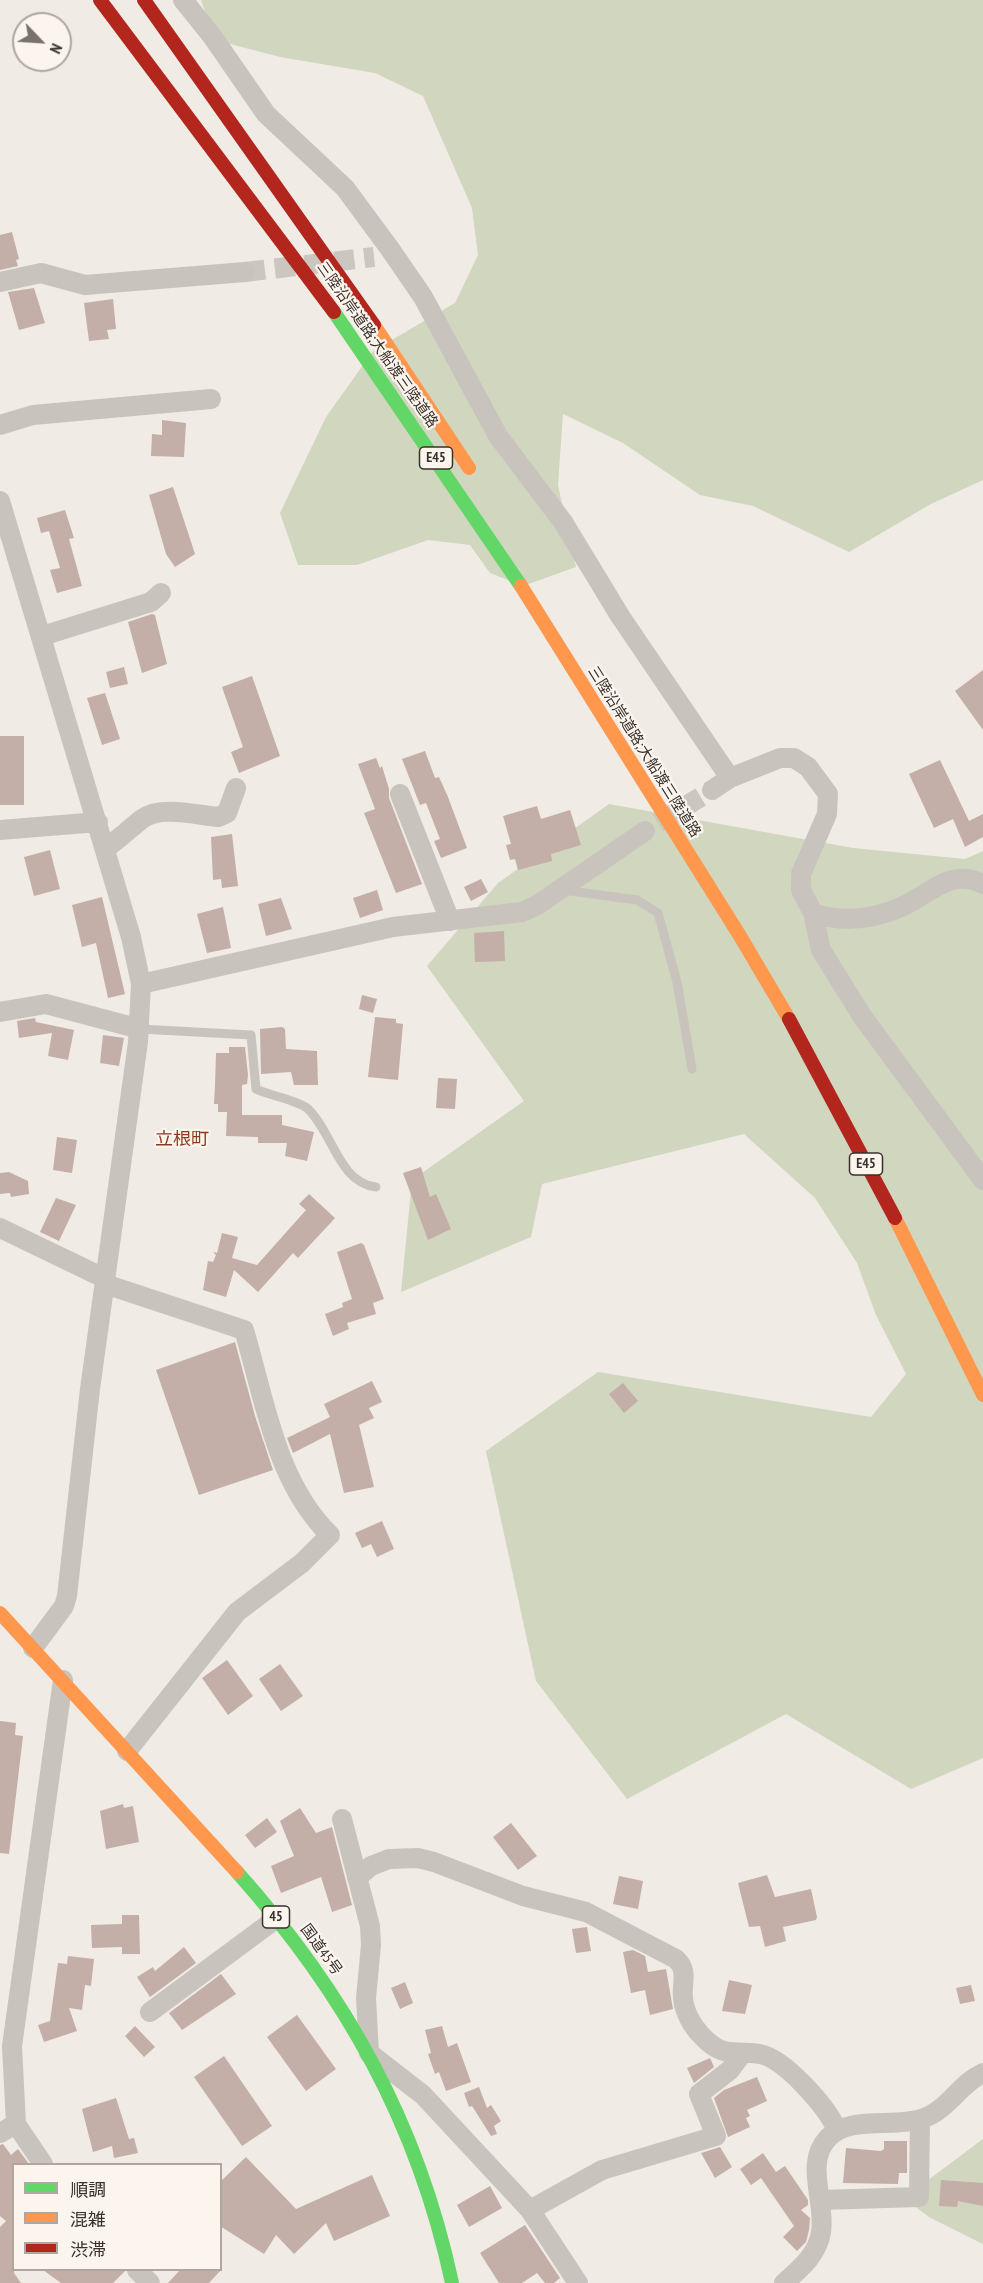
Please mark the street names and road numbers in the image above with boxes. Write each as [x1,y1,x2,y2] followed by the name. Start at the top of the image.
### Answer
[313,259,441,431] street label: 三陸沿岸道路;大船渡三陸道路
[420,447,452,469] road number: E45
[584,663,704,841] street label: 三陸沿岸道路;大船渡三陸道路
[850,1153,882,1175] road number: E45
[262,1906,290,1928] road number: 45
[297,1921,345,1979] street label: 国道45号

